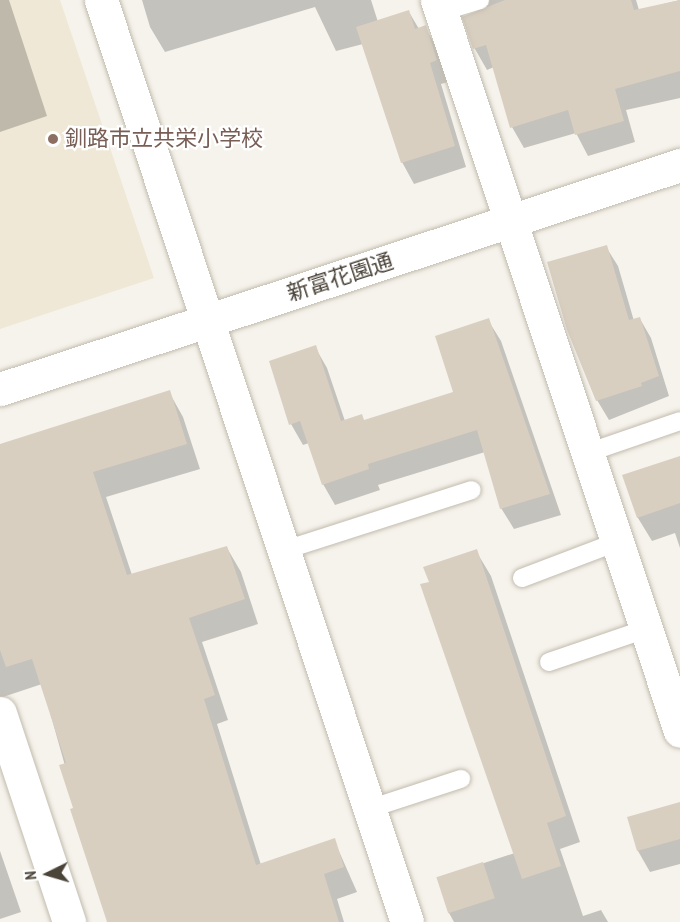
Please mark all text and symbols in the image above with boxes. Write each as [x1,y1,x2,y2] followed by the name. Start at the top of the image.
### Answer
[65,126,263,152] place label: 釧路市立共栄小学校
[46,132,60,146] marker: 釧路市立共栄小学校
[284,247,396,307] street label: 新富花園通
[18,844,78,904] north arrow
[20,870,40,881] text: N

